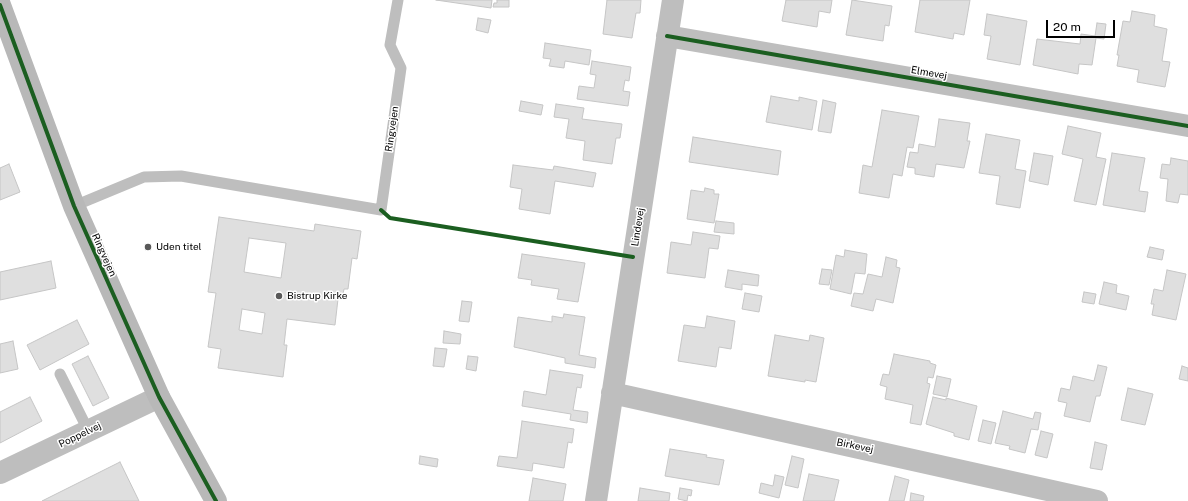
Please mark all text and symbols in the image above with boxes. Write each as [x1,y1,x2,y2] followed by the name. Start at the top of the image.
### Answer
[1048,12,1117,38] scale bar
[1053,20,1081,34] text: 20 m
[910,64,948,82] street label: Elmevej
[383,105,401,153] street label: Ringvejen
[629,207,647,247] street label: Lindevej
[89,232,119,278] street label: Ringvejen
[156,241,202,253] place label: Uden titel
[143,242,153,252] marker: Uden titel
[287,290,347,302] place label: Bistrup Kirke
[274,291,284,301] marker: Bistrup Kirke
[57,420,103,450] street label: Poppelvej
[835,436,875,456] street label: Birkevej

